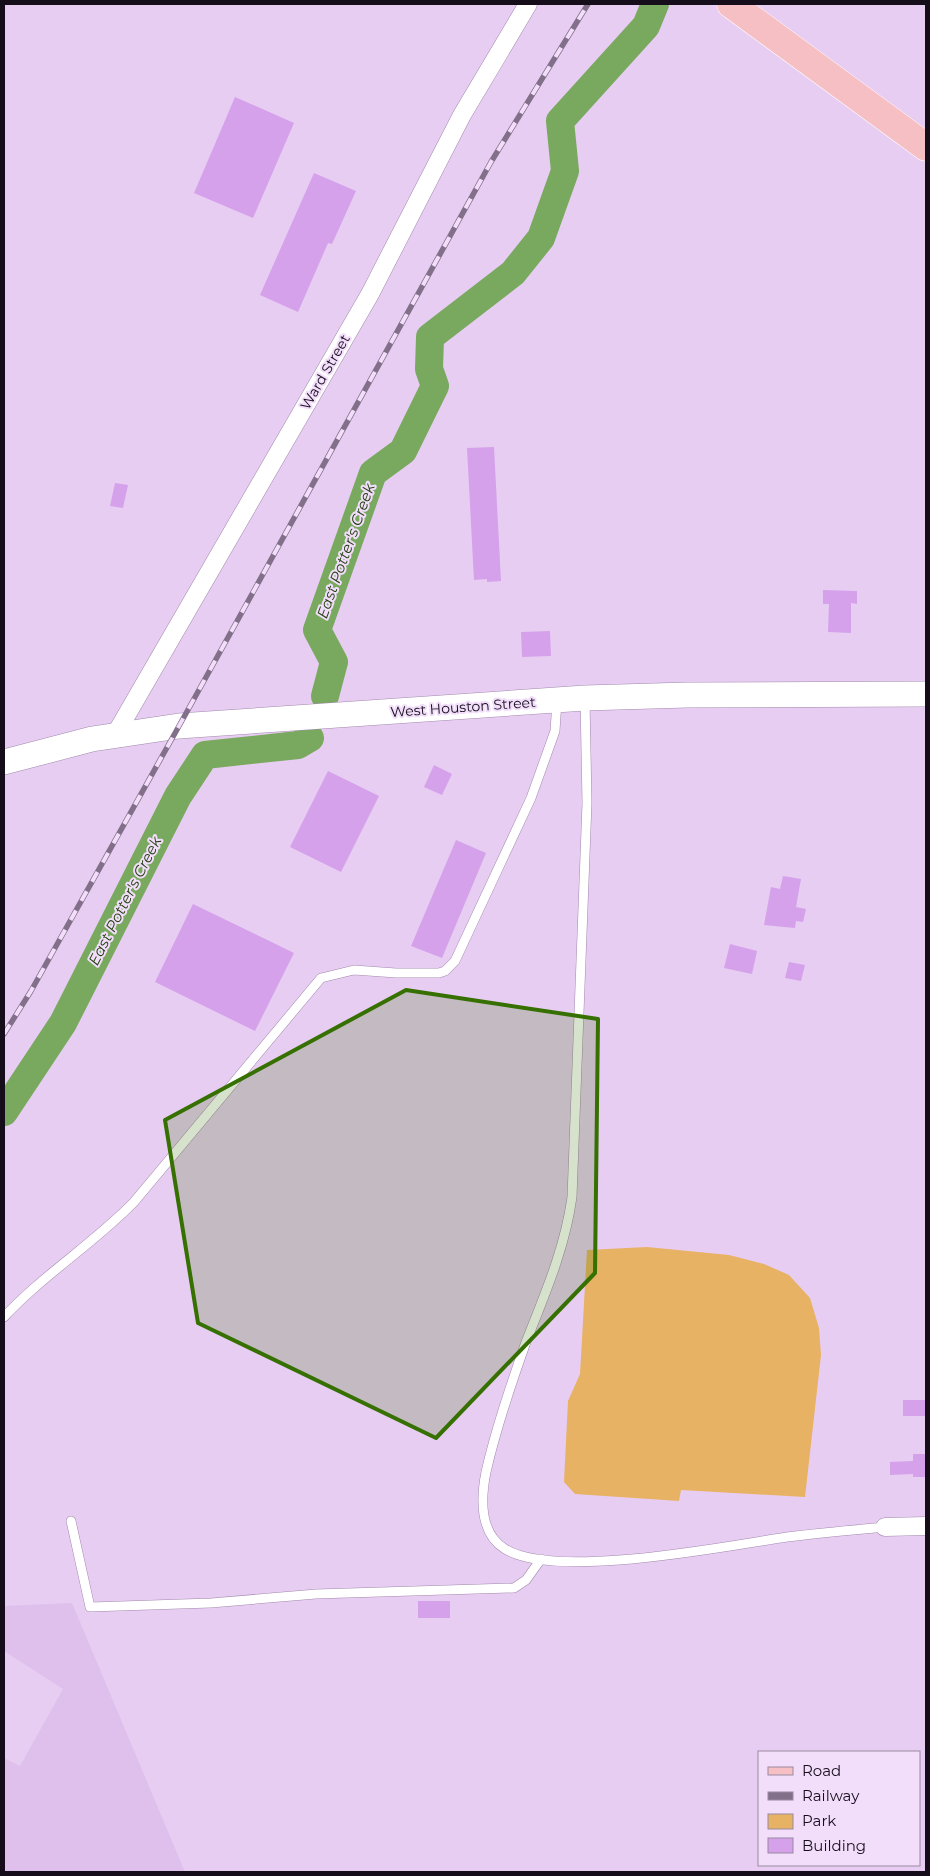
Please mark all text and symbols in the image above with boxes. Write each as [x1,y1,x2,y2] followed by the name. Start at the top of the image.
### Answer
[296,331,354,413] street label: Ward Street
[312,480,379,621] water label: East Potter's Creek
[390,693,537,721] street label: West Houston Street
[84,832,166,968] water label: East Potter's Creek
[758,1751,920,1866] legend
[802,1761,841,1780] text: Road
[802,1786,860,1805] text: Railway
[802,1811,836,1830] text: Park
[802,1836,866,1855] text: Building

